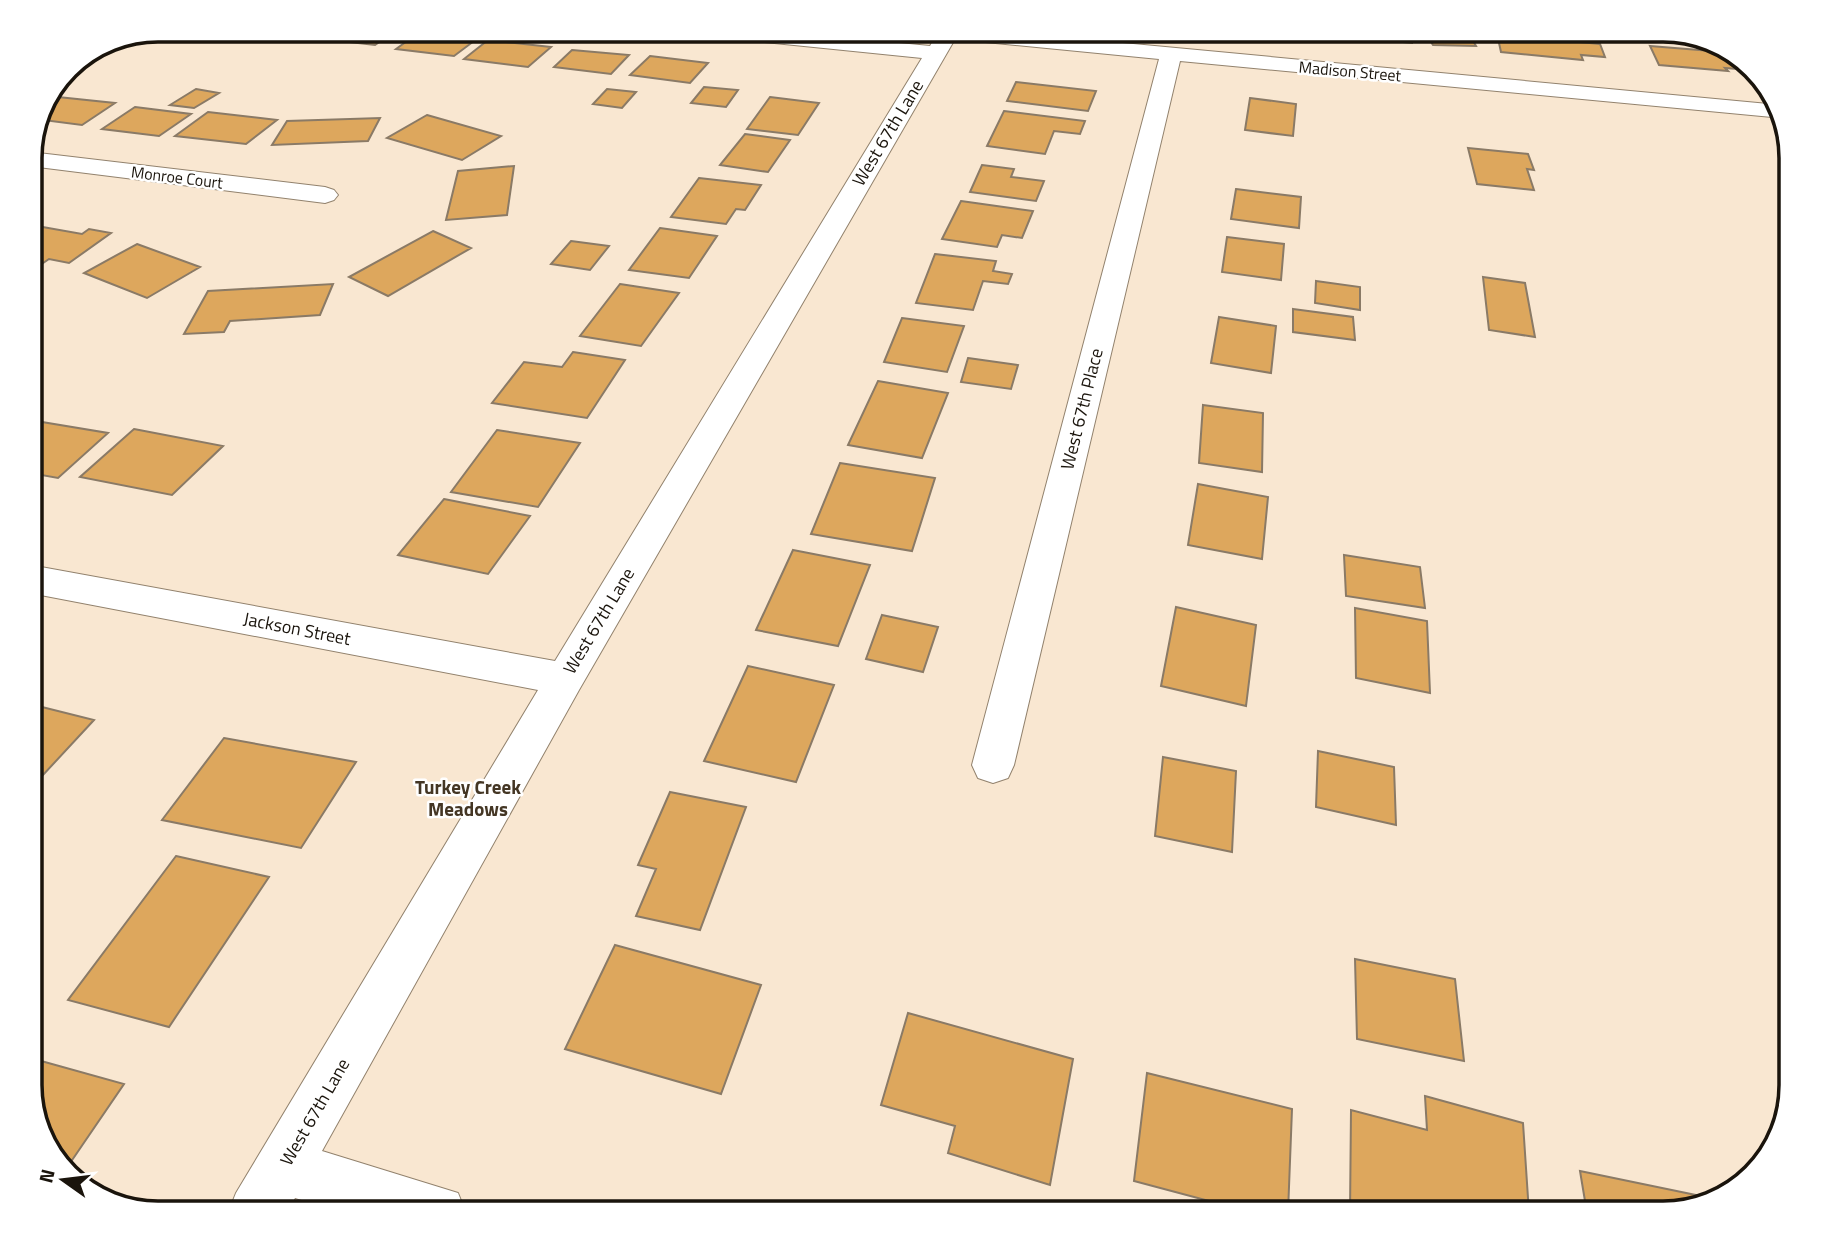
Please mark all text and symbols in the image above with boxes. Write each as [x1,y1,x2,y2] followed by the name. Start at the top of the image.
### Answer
[1298,55,1403,87] street label: Madison Street
[845,74,930,191] street label: West 67th Lane
[130,159,225,195] street label: Monroe Court
[1053,345,1110,472] street label: West 67th Place
[556,562,641,679] street label: West 67th Lane
[241,605,354,652] street label: Jackson Street
[415,772,521,823] district label: Turkey Creek Meadows
[273,1053,356,1170] street label: West 67th Lane
[28,1145,98,1215] north arrow
[30,1166,62,1186] text: N

